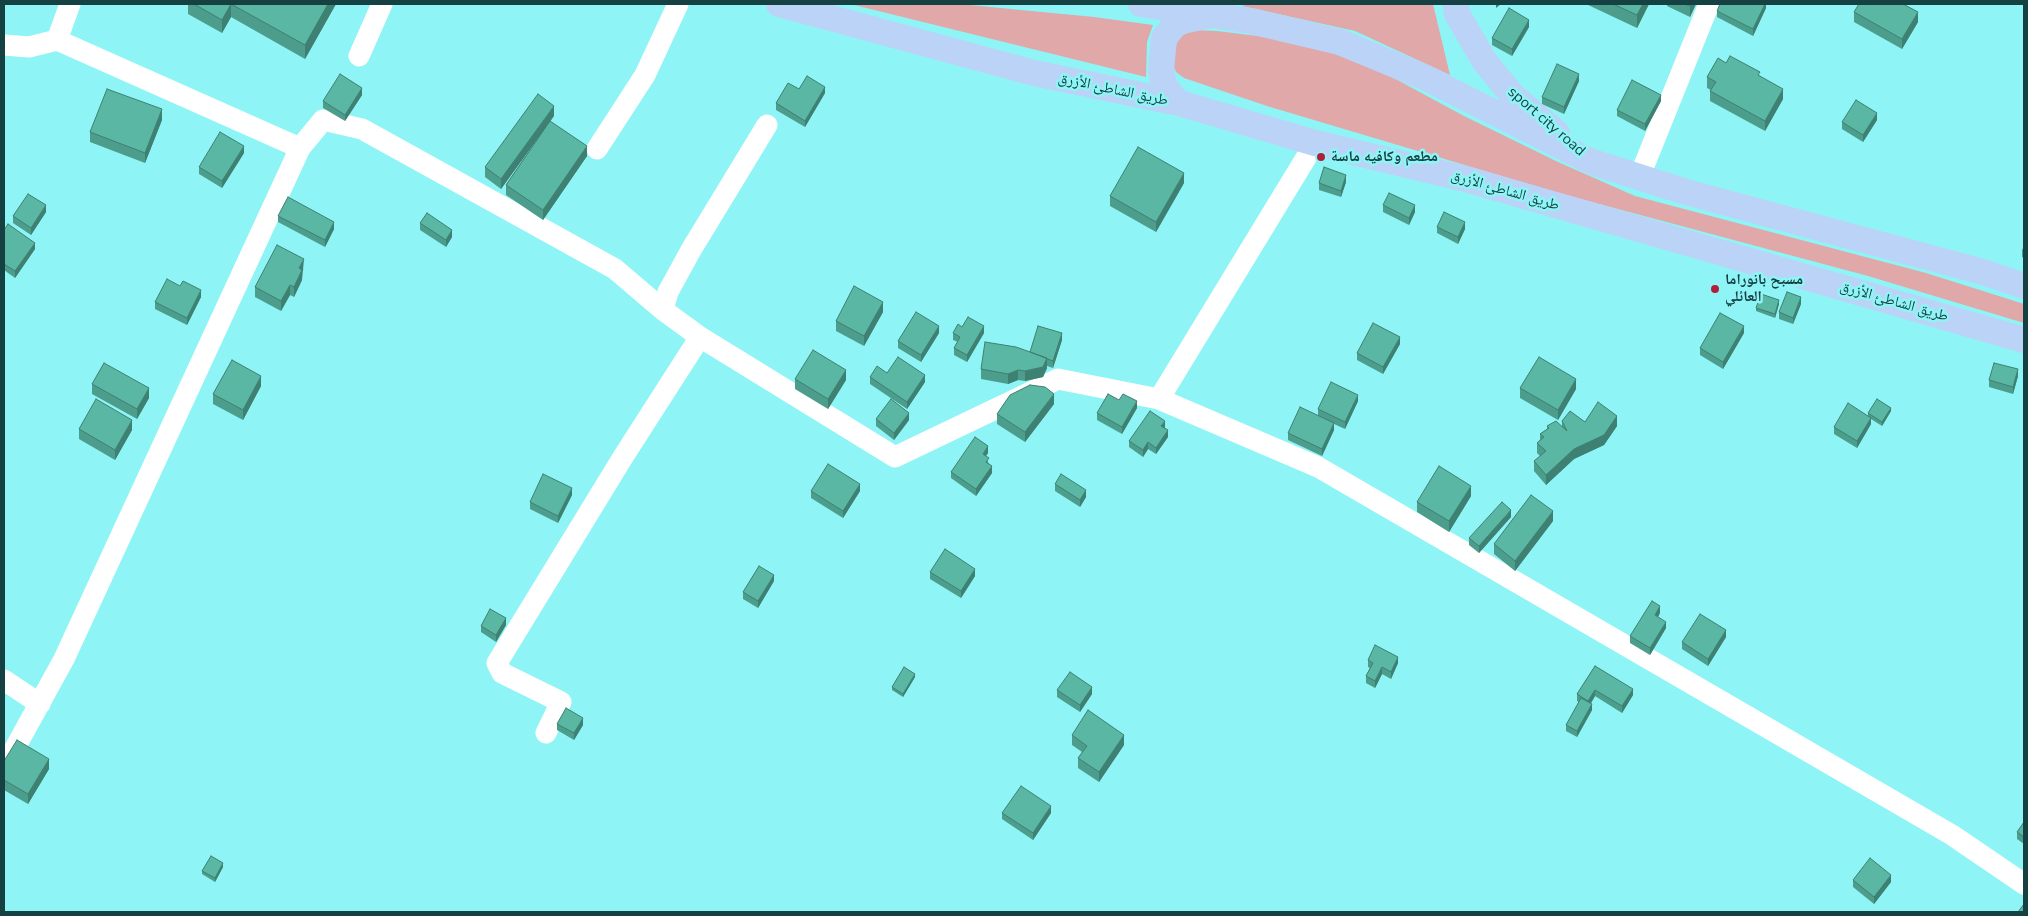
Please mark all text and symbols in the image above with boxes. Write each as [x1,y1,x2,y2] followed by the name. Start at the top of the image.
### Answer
[1056,70,1170,110] street label: طريق الشاطئ الأزرق
[1504,83,1588,161] street label: sport city road
[1331,148,1438,166] place label: مطعم وكافيه ماسة
[1315,151,1327,163] marker: مطعم وكافيه ماسة
[1449,167,1561,215] street label: طريق الشاطئ الأزرق
[1725,271,1803,306] place label: مسبح بانوراما العائلي
[1838,278,1950,326] street label: طريق الشاطئ الأزرق
[1709,283,1721,295] marker: مسبح بانوراما العائلي

